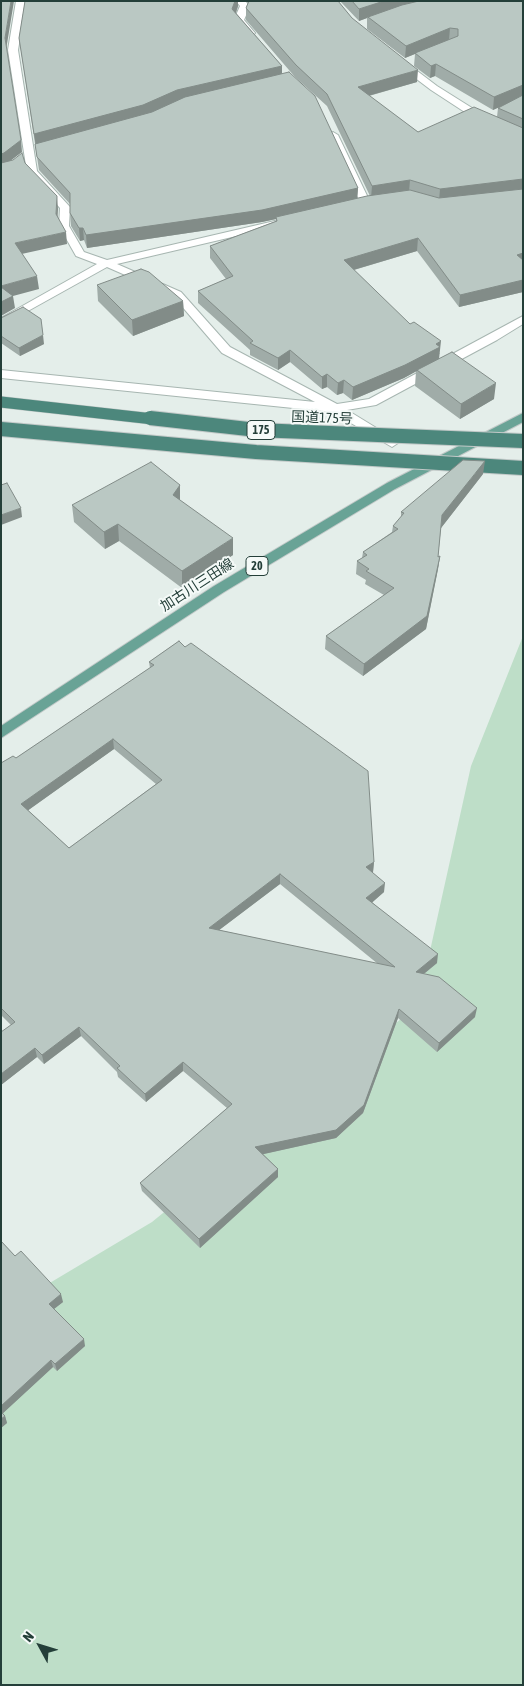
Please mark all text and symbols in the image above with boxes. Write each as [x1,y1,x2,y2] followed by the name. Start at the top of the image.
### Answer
[291,409,353,427] street label: 国道175号
[247,420,275,440] road number: 175
[157,555,237,615] street label: 加古川三田線
[246,556,268,576] road number: 20
[15,1621,65,1671] north arrow
[20,1628,37,1645] text: N

